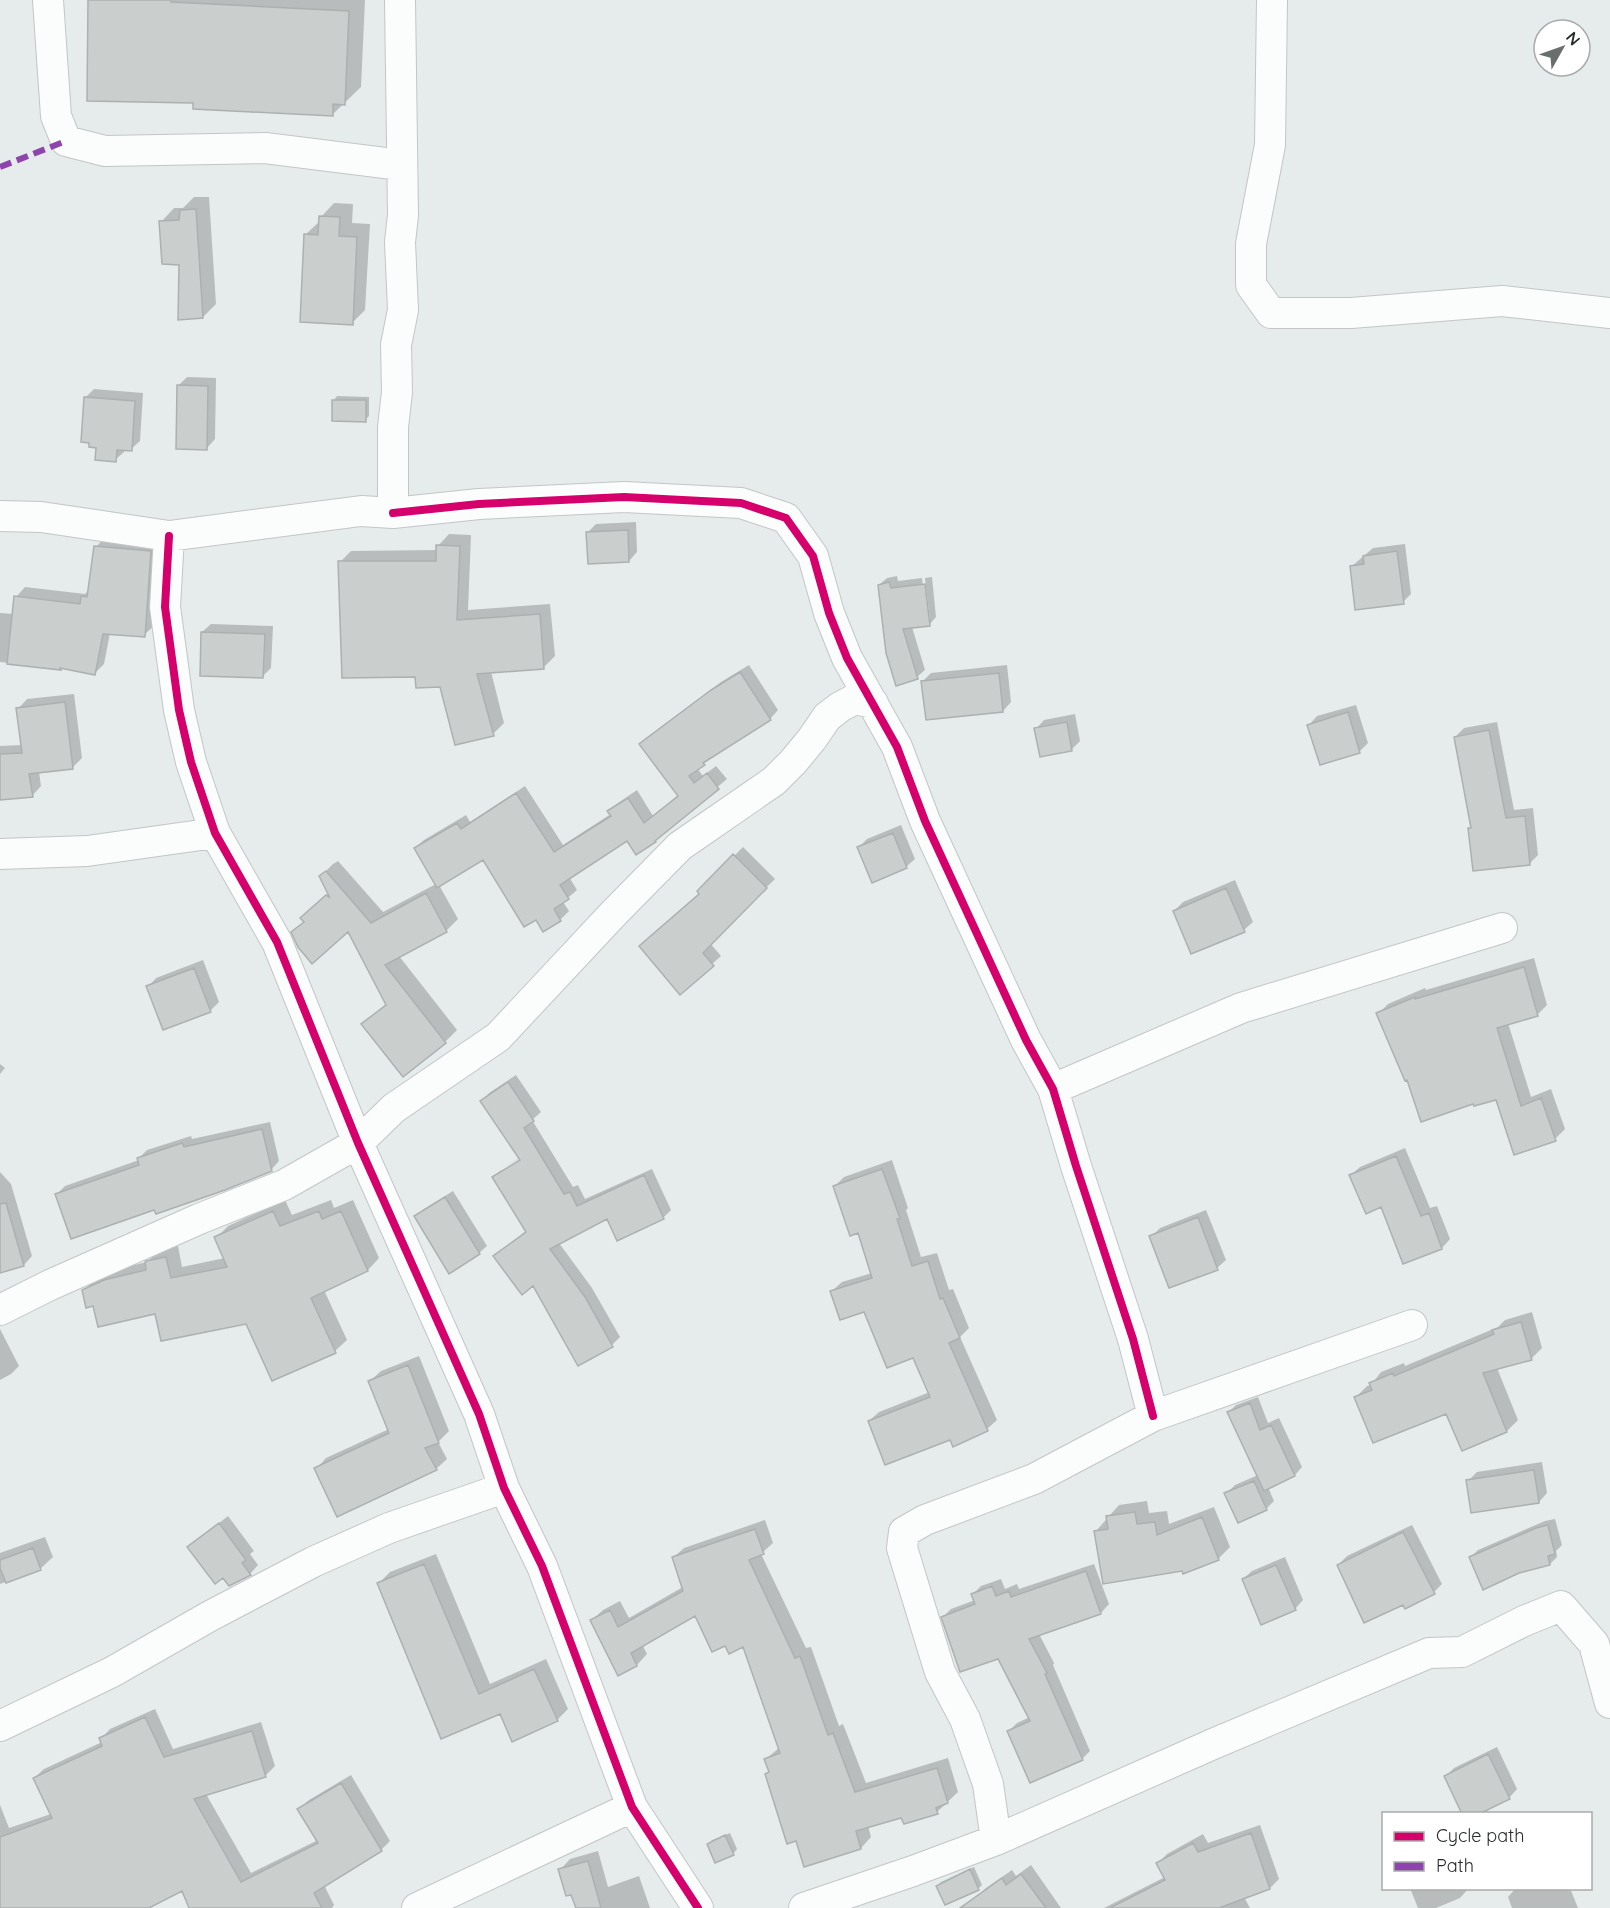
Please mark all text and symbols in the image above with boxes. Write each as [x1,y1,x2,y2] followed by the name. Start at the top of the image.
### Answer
[1532,18,1592,78] north arrow
[1562,27,1585,49] text: N
[1382,1812,1592,1890] legend
[1436,1824,1524,1847] text: Cycle path
[1436,1854,1474,1877] text: Path

